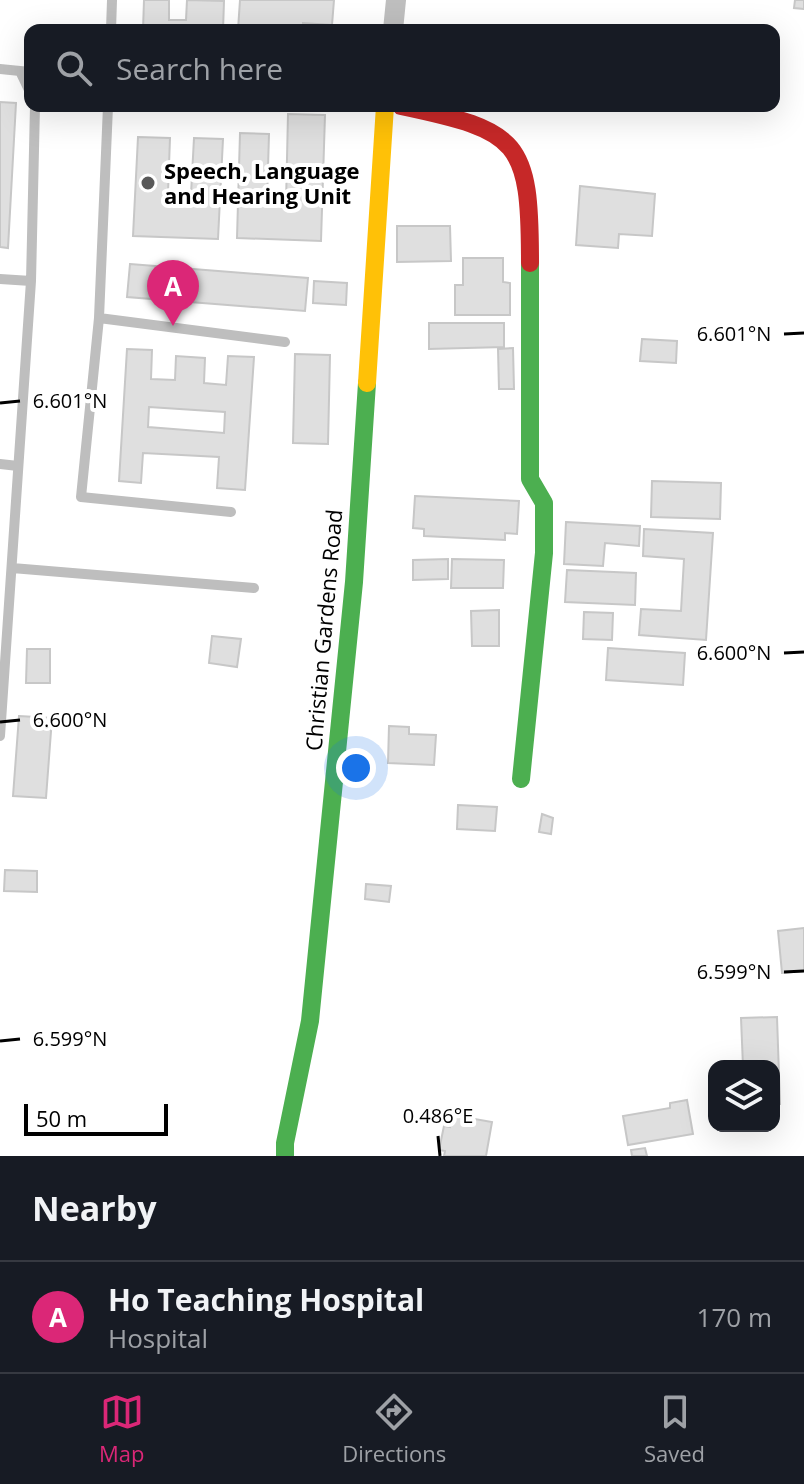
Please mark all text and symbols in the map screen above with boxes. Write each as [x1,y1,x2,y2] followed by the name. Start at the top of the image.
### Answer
[24,24,780,112] search box
[52,46,96,90] icon: search
[116,48,283,89] text: Search here
[164,155,360,210] place label: Speech, Language and Hearing Unit
[139,174,157,192] marker: Speech, Language and Hearing Unit
[147,260,199,326] pin: A
[697,320,771,347] text: 6.601°N
[33,387,107,414] text: 6.601°N
[297,508,349,752] street label: Christian Gardens Road
[697,639,771,666] text: 6.600°N
[33,706,107,733] text: 6.600°N
[336,748,376,788] your location
[697,958,771,985] text: 6.599°N
[33,1025,107,1052] text: 6.599°N
[708,1060,780,1132] map controls
[708,1060,780,1132] button: layers
[24,1100,168,1136] scale bar
[403,1102,473,1129] text: 0.486°E
[36,1103,87,1133] text: 50 m
[32,1185,157,1231] text: Nearby
[108,1279,424,1320] text: Ho Teaching Hospital
[49,1299,67,1335] text: A
[697,1299,772,1335] text: 170 m
[108,1320,208,1356] text: Hospital
[99,1390,144,1468] tab: Map
[342,1390,446,1468] tab: Directions
[644,1390,705,1468] tab: Saved

